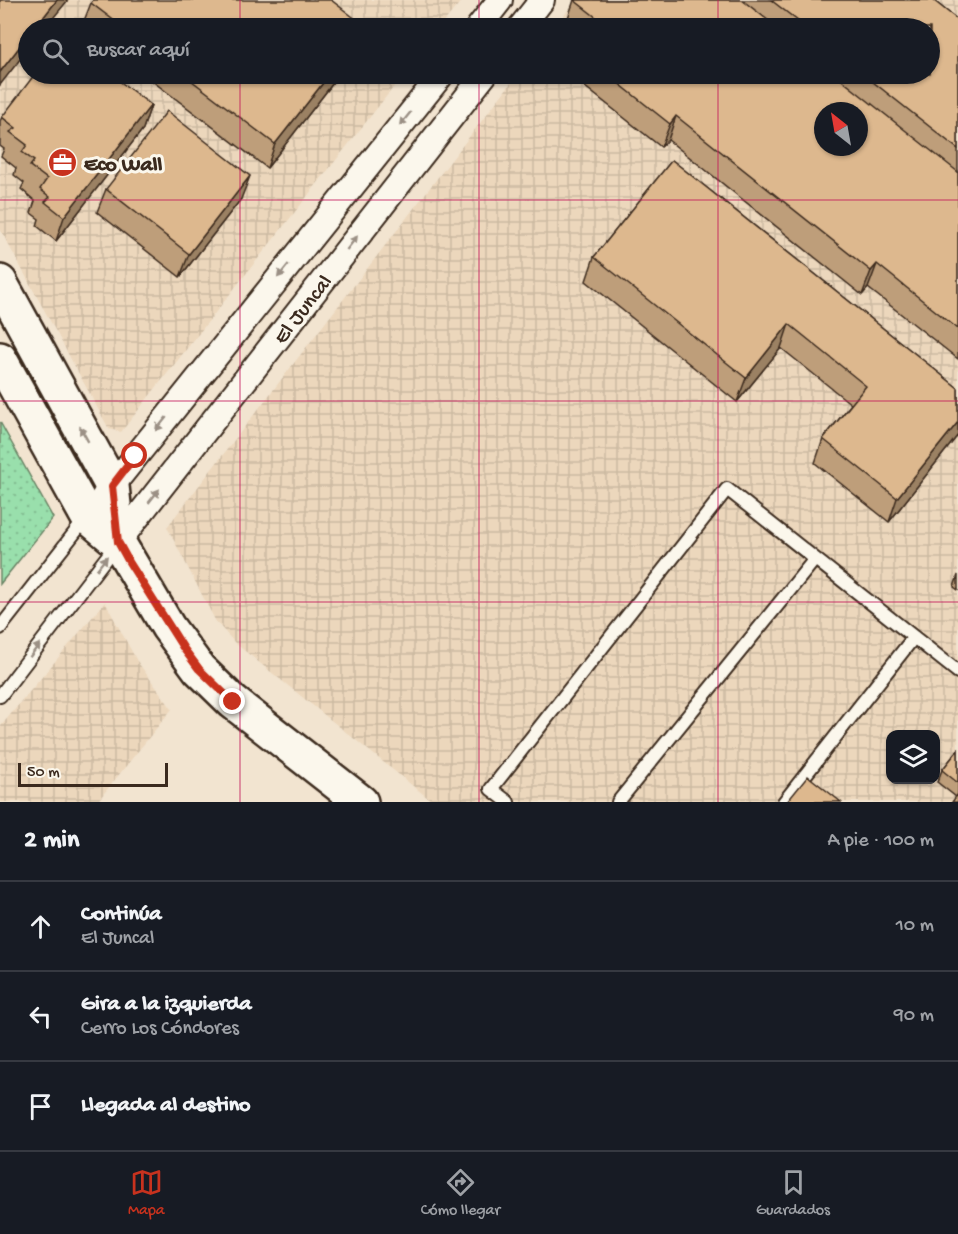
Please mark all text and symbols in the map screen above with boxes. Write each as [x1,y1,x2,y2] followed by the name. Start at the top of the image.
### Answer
[18,18,940,84] search box
[39,35,72,68] icon: search
[87,38,190,64] text: Buscar aquí
[814,102,868,156] north arrow
[399,111,412,126] one-way arrow
[47,146,79,178] office icon: Eco Wall
[84,153,163,179] place label: Eco Wall
[345,235,358,251] one-way arrow
[277,264,290,279] one-way arrow
[269,271,339,350] street label: El Juncal
[156,416,168,431] one-way arrow
[79,425,89,442] one-way arrow
[121,442,147,468] route start
[148,488,161,504] one-way arrow
[96,555,108,570] one-way arrow
[29,642,41,657] one-way arrow
[219,688,245,714] route end
[886,730,940,784] map controls
[886,730,940,784] button: layers
[18,760,168,788] scale bar
[27,764,60,783] text: 50 m
[24,826,79,857] text: 2 min
[827,830,934,853] text: A pie · 100 m
[81,902,162,928] text: Continúa
[24,910,57,943] icon: ahead
[896,915,934,938] text: 10 m
[81,928,154,951] text: El Juncal
[81,992,252,1018] text: Gira a la izquierda
[24,1000,57,1033] icon: left
[894,1005,934,1028] text: 90 m
[81,1018,239,1041] text: Cerro Los Cóndores
[24,1090,57,1123] icon: arrive
[81,1093,251,1119] text: Llegada al destino
[128,1166,165,1221] tab: Mapa
[421,1166,500,1221] tab: Cómo llegar
[756,1166,830,1221] tab: Guardados

